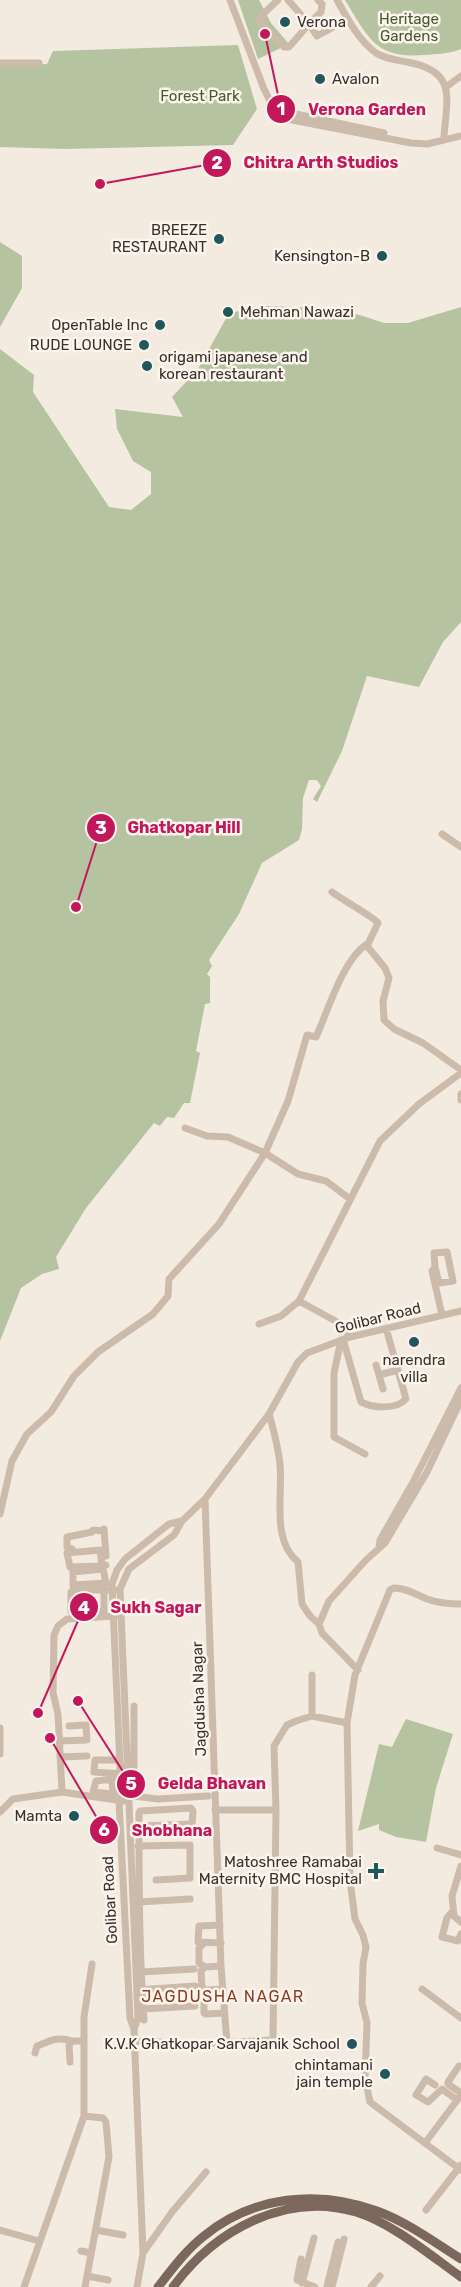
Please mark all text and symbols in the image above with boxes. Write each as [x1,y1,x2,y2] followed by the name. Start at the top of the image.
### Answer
[379,10,439,45] park label: Heritage Gardens
[297,13,346,31] place label: Verona
[278,15,292,29] marker: Verona
[332,70,379,88] place label: Avalon
[313,72,327,86] marker: Avalon
[160,87,240,105] park label: Forest Park
[266,92,438,126] callout: Verona Garden
[277,98,285,120] text: 1
[308,100,426,119] text: Verona Garden
[202,146,411,180] callout: Chitra Arth Studios
[211,152,223,174] text: 2
[244,153,399,172] text: Chitra Arth Studios
[112,221,207,256] place label: BREEZE RESTAURANT
[212,232,226,246] marker: BREEZE RESTAURANT
[274,247,370,265] place label: Kensington-B
[375,249,389,263] marker: Kensington-B
[240,303,354,321] place label: Mehman Nawazi
[221,305,235,319] marker: Mehman Nawazi
[51,316,148,334] place label: OpenTable Inc
[153,318,167,332] marker: OpenTable Inc
[30,336,132,354] place label: RUDE LOUNGE
[137,338,151,352] marker: RUDE LOUNGE
[159,348,308,383] place label: origami japanese and korean restaurant
[140,359,154,373] marker: origami japanese and korean restaurant
[86,811,253,845] callout: Ghatkopar Hill
[95,817,107,839] text: 3
[127,818,241,837] text: Ghatkopar Hill
[333,1299,423,1337] street label: Golibar Road
[407,1335,421,1349] marker: narendra villa
[382,1351,446,1386] place label: narendra villa
[69,1590,214,1624] callout: Sukh Sagar
[78,1597,90,1619] text: 4
[111,1598,202,1617] text: Sukh Sagar
[188,1641,210,1757] street label: Jagdusha Nagar
[116,1767,279,1801] callout: Gelda Bhavan
[125,1773,137,1795] text: 5
[158,1774,266,1793] text: Gelda Bhavan
[14,1807,62,1825] place label: Mamta
[67,1809,81,1823] marker: Mamta
[89,1813,224,1847] callout: Shobhana
[98,1819,110,1841] text: 6
[132,1821,212,1840] text: Shobhana
[199,1853,362,1888] place label: Matoshree Ramabai Maternity BMC Hospital
[99,1856,121,1944] street label: Golibar Road
[367,1862,385,1880] marker: Matoshree Ramabai Maternity BMC Hospital
[141,1987,305,2006] district label: JAGDUSHA NAGAR
[104,2035,340,2053] place label: K.V.K Ghatkopar Sarvajanik School
[345,2037,359,2051] marker: K.V.K Ghatkopar Sarvajanik School
[294,2056,373,2091] place label: chintamani jain temple
[378,2067,392,2081] marker: chintamani jain temple

